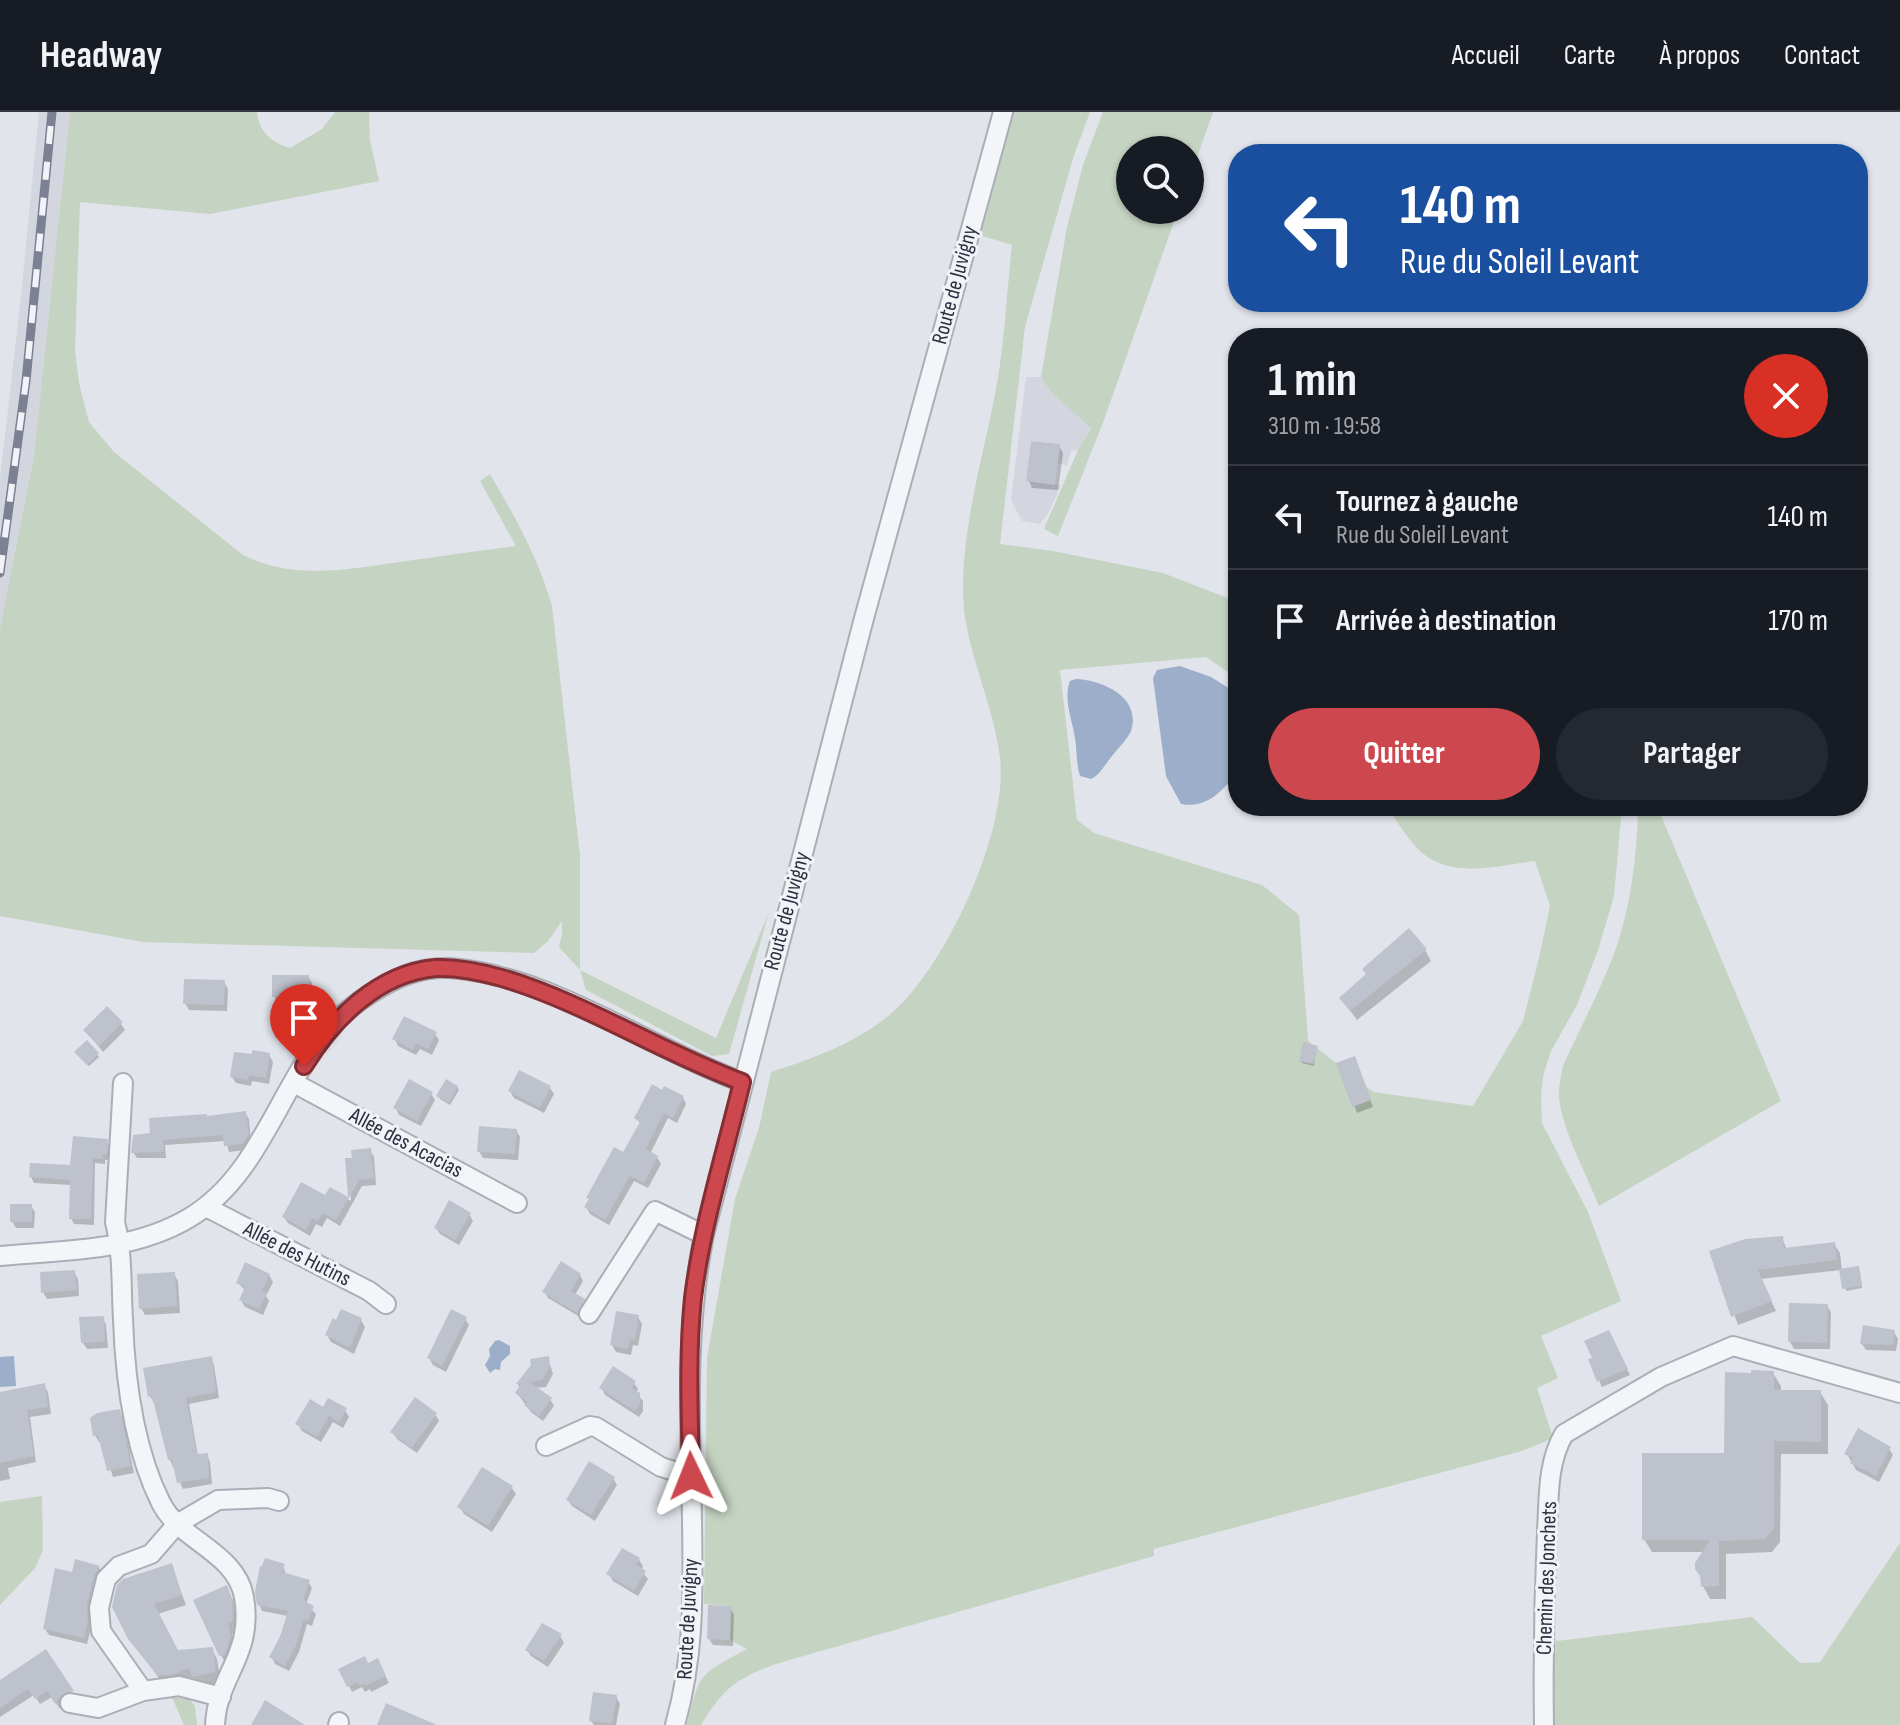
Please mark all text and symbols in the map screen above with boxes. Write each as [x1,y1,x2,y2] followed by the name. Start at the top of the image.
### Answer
[40,33,162,78] text: Headway
[1452,39,1520,72] text: Accueil
[1564,39,1616,72] text: Carte
[1660,39,1740,72] text: À propos
[1784,39,1860,72] text: Contact
[1116,136,1204,224] map controls
[1116,136,1204,224] button: search
[1400,173,1521,240] text: 140 m
[1268,176,1372,280] icon: left
[926,222,984,347] street label: Route de Juvigny
[1400,241,1639,284] text: Rue du Soleil Levant
[1268,352,1357,409] text: 1 min
[1744,354,1828,438] button: close
[1268,411,1381,442] text: 310 m · 19:58
[1336,484,1519,520] text: Tournez à gauche
[1268,495,1312,539] icon: left
[1768,499,1828,535] text: 140 m
[1336,520,1509,551] text: Rue du Soleil Levant
[1268,599,1312,643] icon: arrive
[1336,603,1556,639] text: Arrivée à destination
[1768,603,1828,639] text: 170 m
[1268,708,1540,800] button: Quitter
[1556,708,1828,800] button: Partager
[758,848,816,973] street label: Route de Juvigny
[270,984,338,1066] pin
[282,996,326,1040] icon: arrive
[344,1101,467,1184] street label: Allée des Acacias
[238,1215,355,1293] street label: Allée des Hutins
[649,1434,733,1518] position arrow
[1531,1500,1563,1655] street label: Chemin des Jonchets
[671,1557,705,1680] street label: Route de Juvigny

